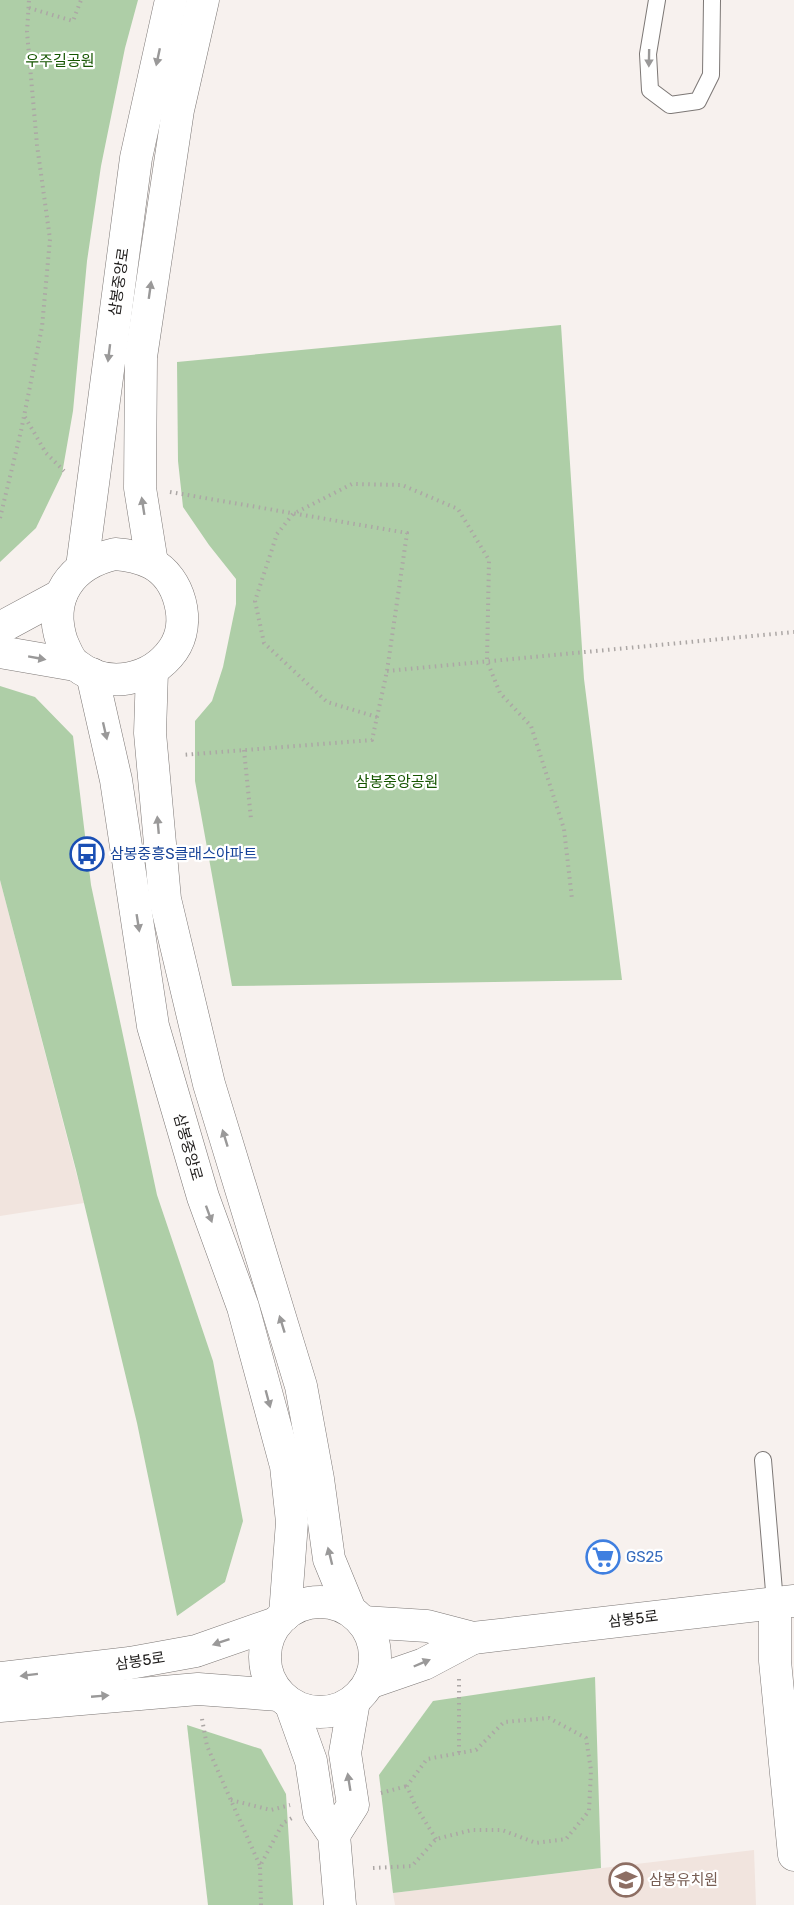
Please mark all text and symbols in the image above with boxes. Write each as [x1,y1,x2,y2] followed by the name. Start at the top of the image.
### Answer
[153,48,162,67] one-way arrow
[644,48,654,67] one-way arrow
[25,52,95,70] park label: 우주길공원
[105,247,133,317] street label: 삼봉중앙로
[146,281,155,300] one-way arrow
[105,344,114,363] one-way arrow
[139,496,148,515] one-way arrow
[28,654,47,663] one-way arrow
[101,722,110,741] one-way arrow
[356,773,438,791] park label: 삼봉중앙공원
[153,815,163,834] one-way arrow
[69,836,105,872] bus stop icon: 삼봉중흥S클래스아파트
[110,845,258,863] place label: 삼봉중흥S클래스아파트
[133,914,142,933] one-way arrow
[170,1111,206,1183] street label: 삼봉중앙로
[220,1129,229,1147] one-way arrow
[204,1205,214,1223] one-way arrow
[277,1315,286,1333] one-way arrow
[264,1391,273,1409] one-way arrow
[585,1539,621,1575] supermarket icon: GS25
[324,1547,334,1565] one-way arrow
[626,1548,663,1566] place label: GS25
[607,1607,659,1631] street label: 삼봉5로
[211,1638,229,1648] one-way arrow
[114,1648,166,1674] street label: 삼봉5로
[414,1659,431,1668] one-way arrow
[19,1670,38,1680] one-way arrow
[91,1691,110,1701] one-way arrow
[345,1772,354,1791] one-way arrow
[608,1862,644,1898] school or university icon: 삼봉유치원
[649,1871,718,1889] place label: 삼봉유치원

